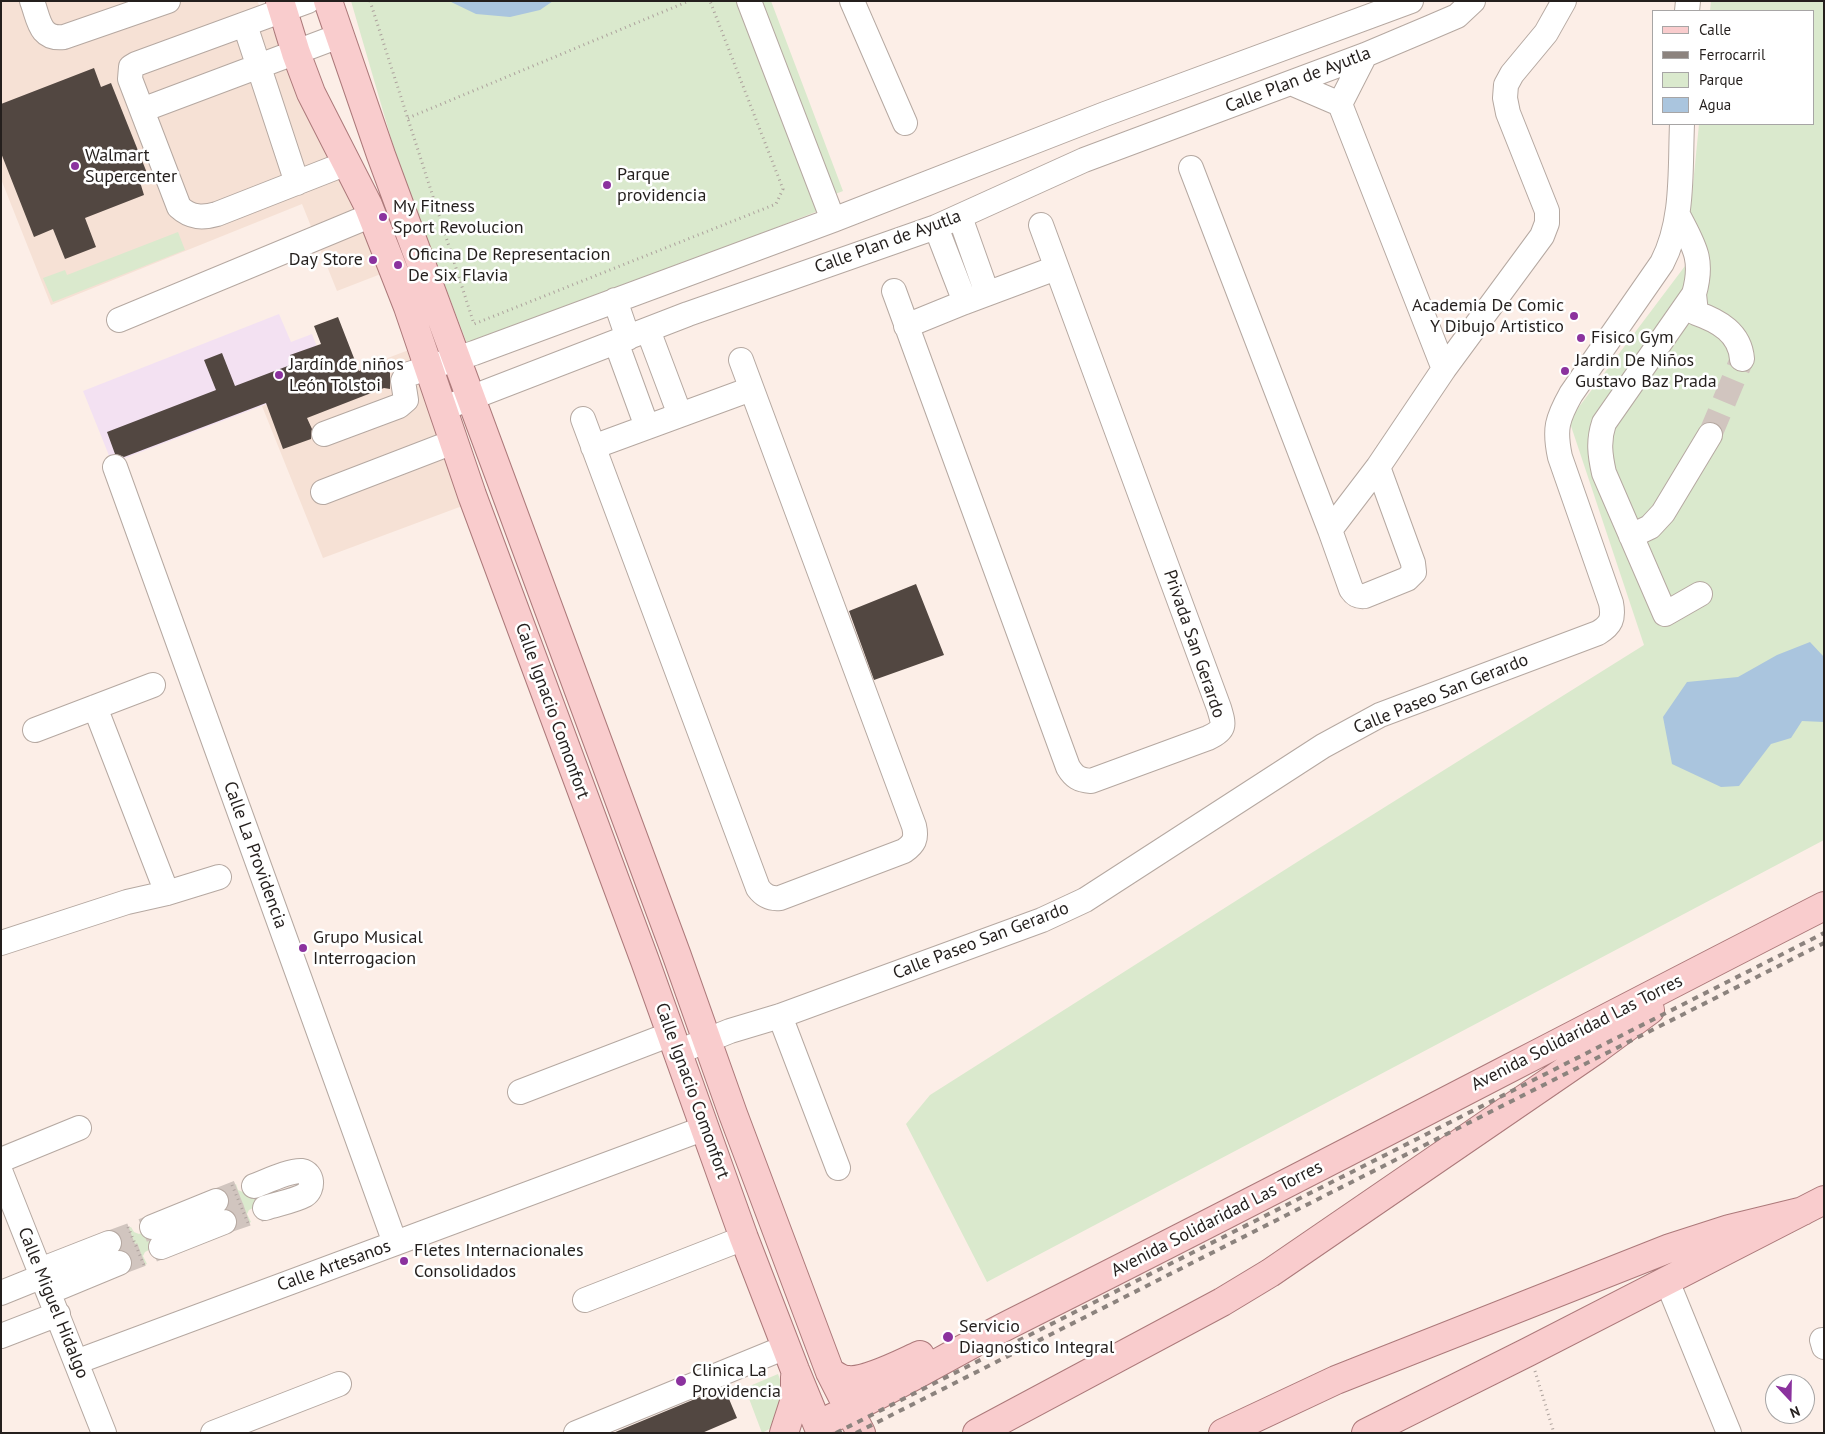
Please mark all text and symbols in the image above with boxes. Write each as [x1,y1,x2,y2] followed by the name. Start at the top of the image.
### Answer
[1652,10,1815,125] legend
[1699,20,1731,39] text: Calle
[1222,42,1374,118] street label: Calle Plan de Ayutla
[1699,45,1765,64] text: Ferrocarril
[1699,70,1743,89] text: Parque
[1699,95,1731,114] text: Agua
[85,145,177,188] place label: Walmart Supercenter
[69,160,81,172] marker: Walmart Supercenter
[617,164,706,206] place label: Parque providencia
[601,179,613,191] marker: Parque providencia
[393,196,524,238] place label: My Fitness Sport Revolucion
[812,205,964,279] street label: Calle Plan de Ayutla
[377,211,389,223] marker: My Fitness Sport Revolucion
[408,244,610,286] place label: Oficina De Representacion De Six Flavia
[289,249,363,271] place label: Day Store
[367,254,379,266] marker: Day Store
[392,259,404,271] marker: Oficina De Representacion De Six Flavia
[1412,295,1564,338] place label: Academia De Comic Y Dibujo Artistico
[1568,310,1580,322] marker: Academia De Comic Y Dibujo Artistico
[1591,327,1674,349] place label: Fisico Gym
[1575,332,1587,344] marker: Fisico Gym
[1575,350,1717,392] place label: Jardin De Niños Gustavo Baz Prada
[289,354,404,396] place label: Jardín de niños León Tolstoi
[1559,365,1571,377] marker: Jardin De Niños Gustavo Baz Prada
[273,369,285,381] marker: Jardín de niños León Tolstoi
[1159,567,1229,721] street label: Privada San Gerardo
[510,620,594,802] street label: Calle Ignacio Comonfort
[1350,649,1532,739] street label: Calle Paseo San Gerardo
[218,778,292,932] street label: Calle La Providencia
[890,897,1072,985] street label: Calle Paseo San Gerardo
[313,927,423,970] place label: Grupo Musical Interrogacion
[297,942,309,954] marker: Grupo Musical Interrogacion
[1468,970,1686,1096] street label: Avenida Solidaridad Las Torres
[650,1000,734,1182] street label: Calle Ignacio Comonfort
[1108,1156,1326,1282] street label: Avenida Solidaridad Las Torres
[13,1224,93,1382] street label: Calle Miguel Hidalgo
[274,1235,394,1297] street label: Calle Artesanos
[414,1240,584,1282] place label: Fletes Internacionales Consolidados
[398,1255,410,1267] marker: Fletes Internacionales Consolidados
[959,1316,1114,1358] place label: Servicio Diagnostico Integral
[941,1330,955,1344] marker: Servicio Diagnostico Integral
[692,1360,781,1402] place label: Clinica La Providencia
[674,1374,688,1388] marker: Clinica La Providencia
[1765,1374,1815,1424] north arrow
[1788,1402,1803,1422] text: N

